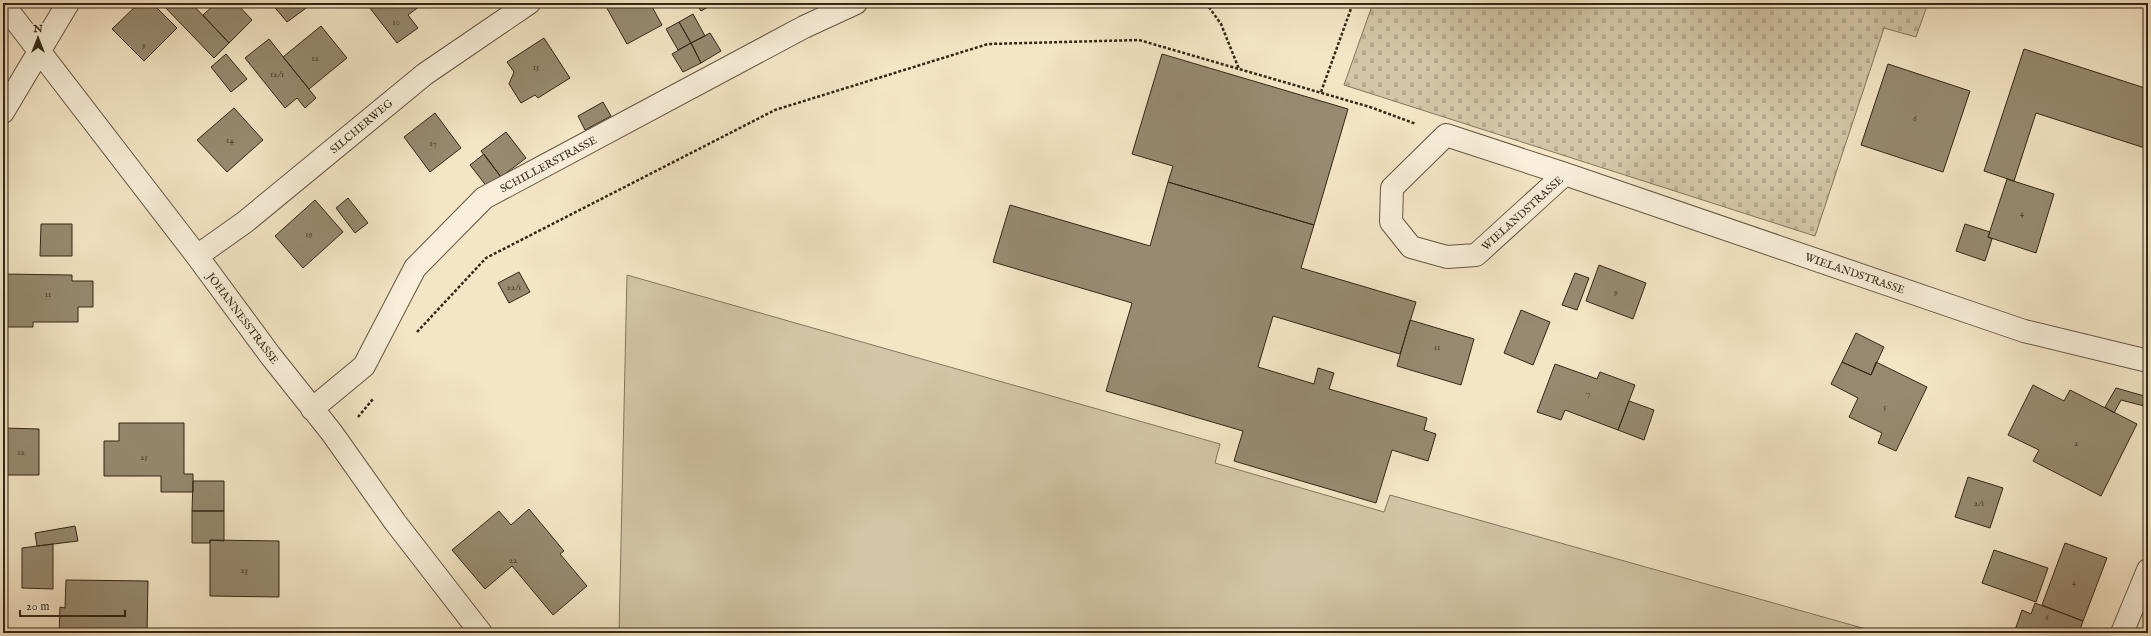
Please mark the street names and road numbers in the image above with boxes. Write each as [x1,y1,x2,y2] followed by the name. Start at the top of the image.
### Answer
[327,96,396,157] street label: SILCHERWEG
[498,133,600,196] street label: SCHILLERSTRASSE
[1479,173,1567,254] street label: WIELANDSTRASSE
[1803,250,1907,298] street label: WIELANDSTRASSE
[202,269,281,367] street label: JOHANNESSTRASSE

